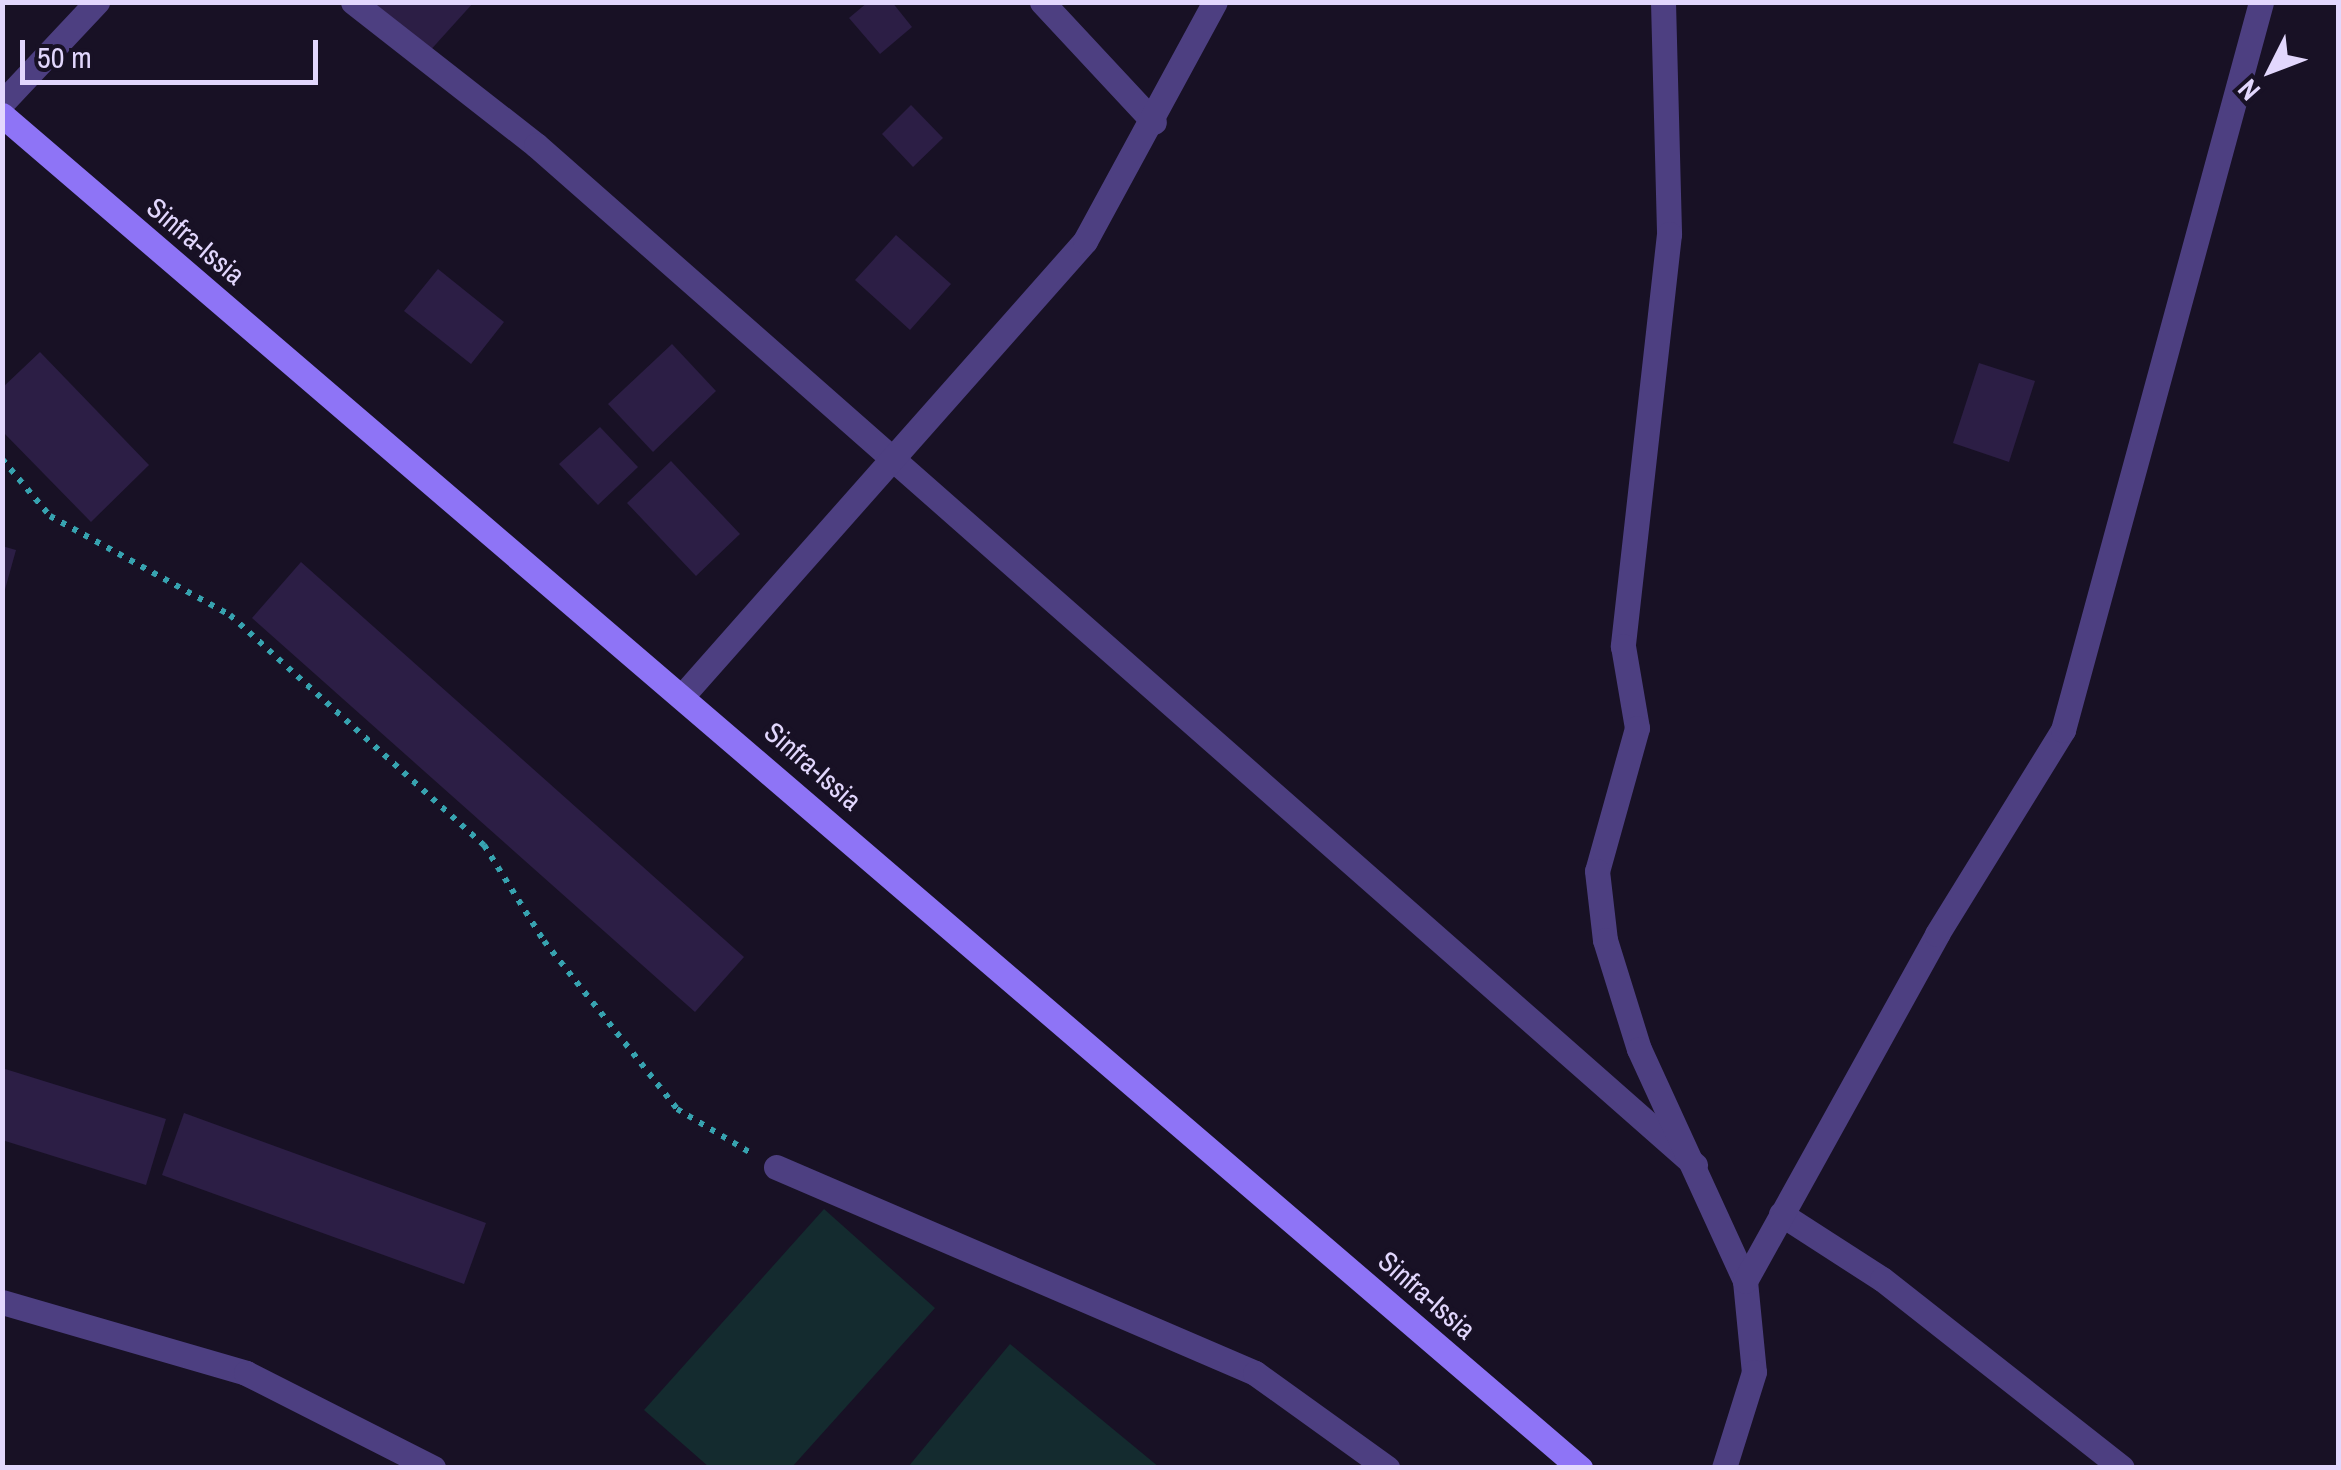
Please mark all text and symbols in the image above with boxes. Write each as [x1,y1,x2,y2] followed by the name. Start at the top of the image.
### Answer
[25,20,322,82] scale bar
[2221,20,2321,120] north arrow
[37,37,92,77] text: 50 m
[2229,71,2268,109] text: N
[140,190,252,292] street label: Sinfra-Issia
[758,715,868,817] street label: Sinfra-Issia
[1372,1244,1482,1346] street label: Sinfra-Issia

